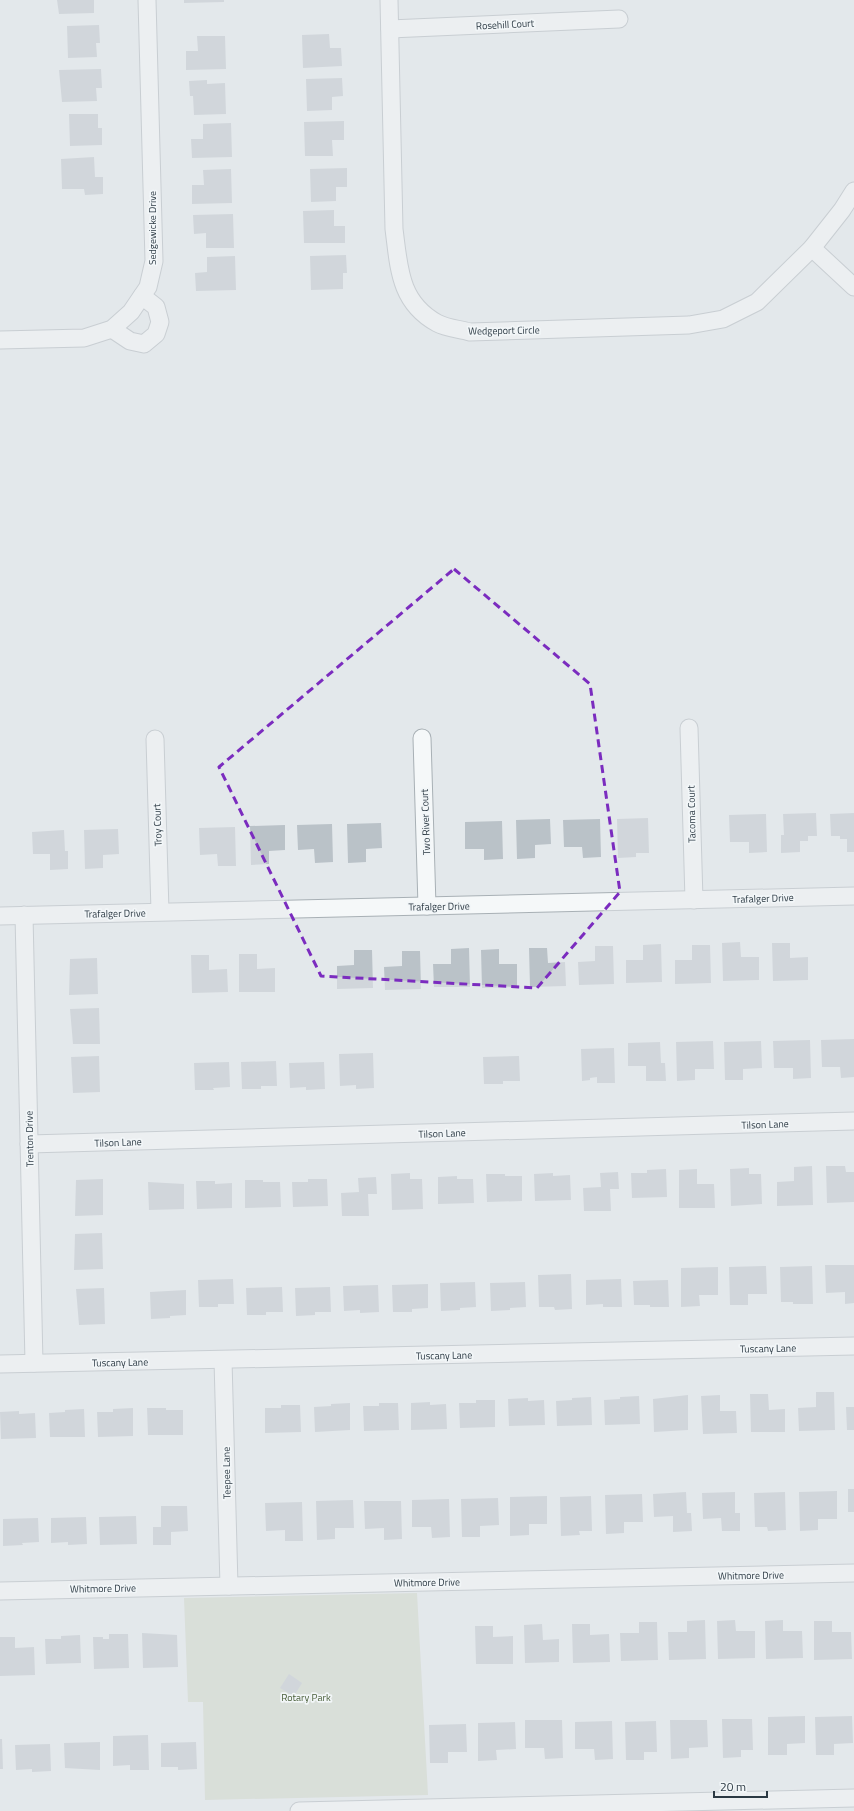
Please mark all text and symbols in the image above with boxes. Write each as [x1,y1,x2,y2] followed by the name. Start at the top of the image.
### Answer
[476,15,535,34] street label: Rosehill Court
[145,191,160,265] street label: Sedgewicke Drive
[468,322,540,339] street label: Wedgeport Circle
[683,785,699,843] street label: Tacoma Court
[417,788,434,855] street label: Two River Court
[149,803,166,847] street label: Troy Court
[732,890,794,907] street label: Trafalger Drive
[408,898,470,915] street label: Trafalger Drive
[84,905,146,922] street label: Trafalger Drive
[22,1111,37,1167] street label: Trenton Drive
[741,1116,789,1133] street label: Tilson Lane
[418,1125,466,1142] street label: Tilson Lane
[94,1134,142,1151] street label: Tilson Lane
[740,1341,796,1356] street label: Tuscany Lane
[416,1348,472,1363] street label: Tuscany Lane
[92,1355,148,1370] street label: Tuscany Lane
[219,1447,234,1499] street label: Teepee Lane
[718,1567,784,1584] street label: Whitmore Drive
[394,1574,460,1591] street label: Whitmore Drive
[70,1580,136,1597] street label: Whitmore Drive
[281,1690,331,1705] park label: Rotary Park
[714,1773,767,1799] scale bar
[720,1777,746,1796] text: 20 m

